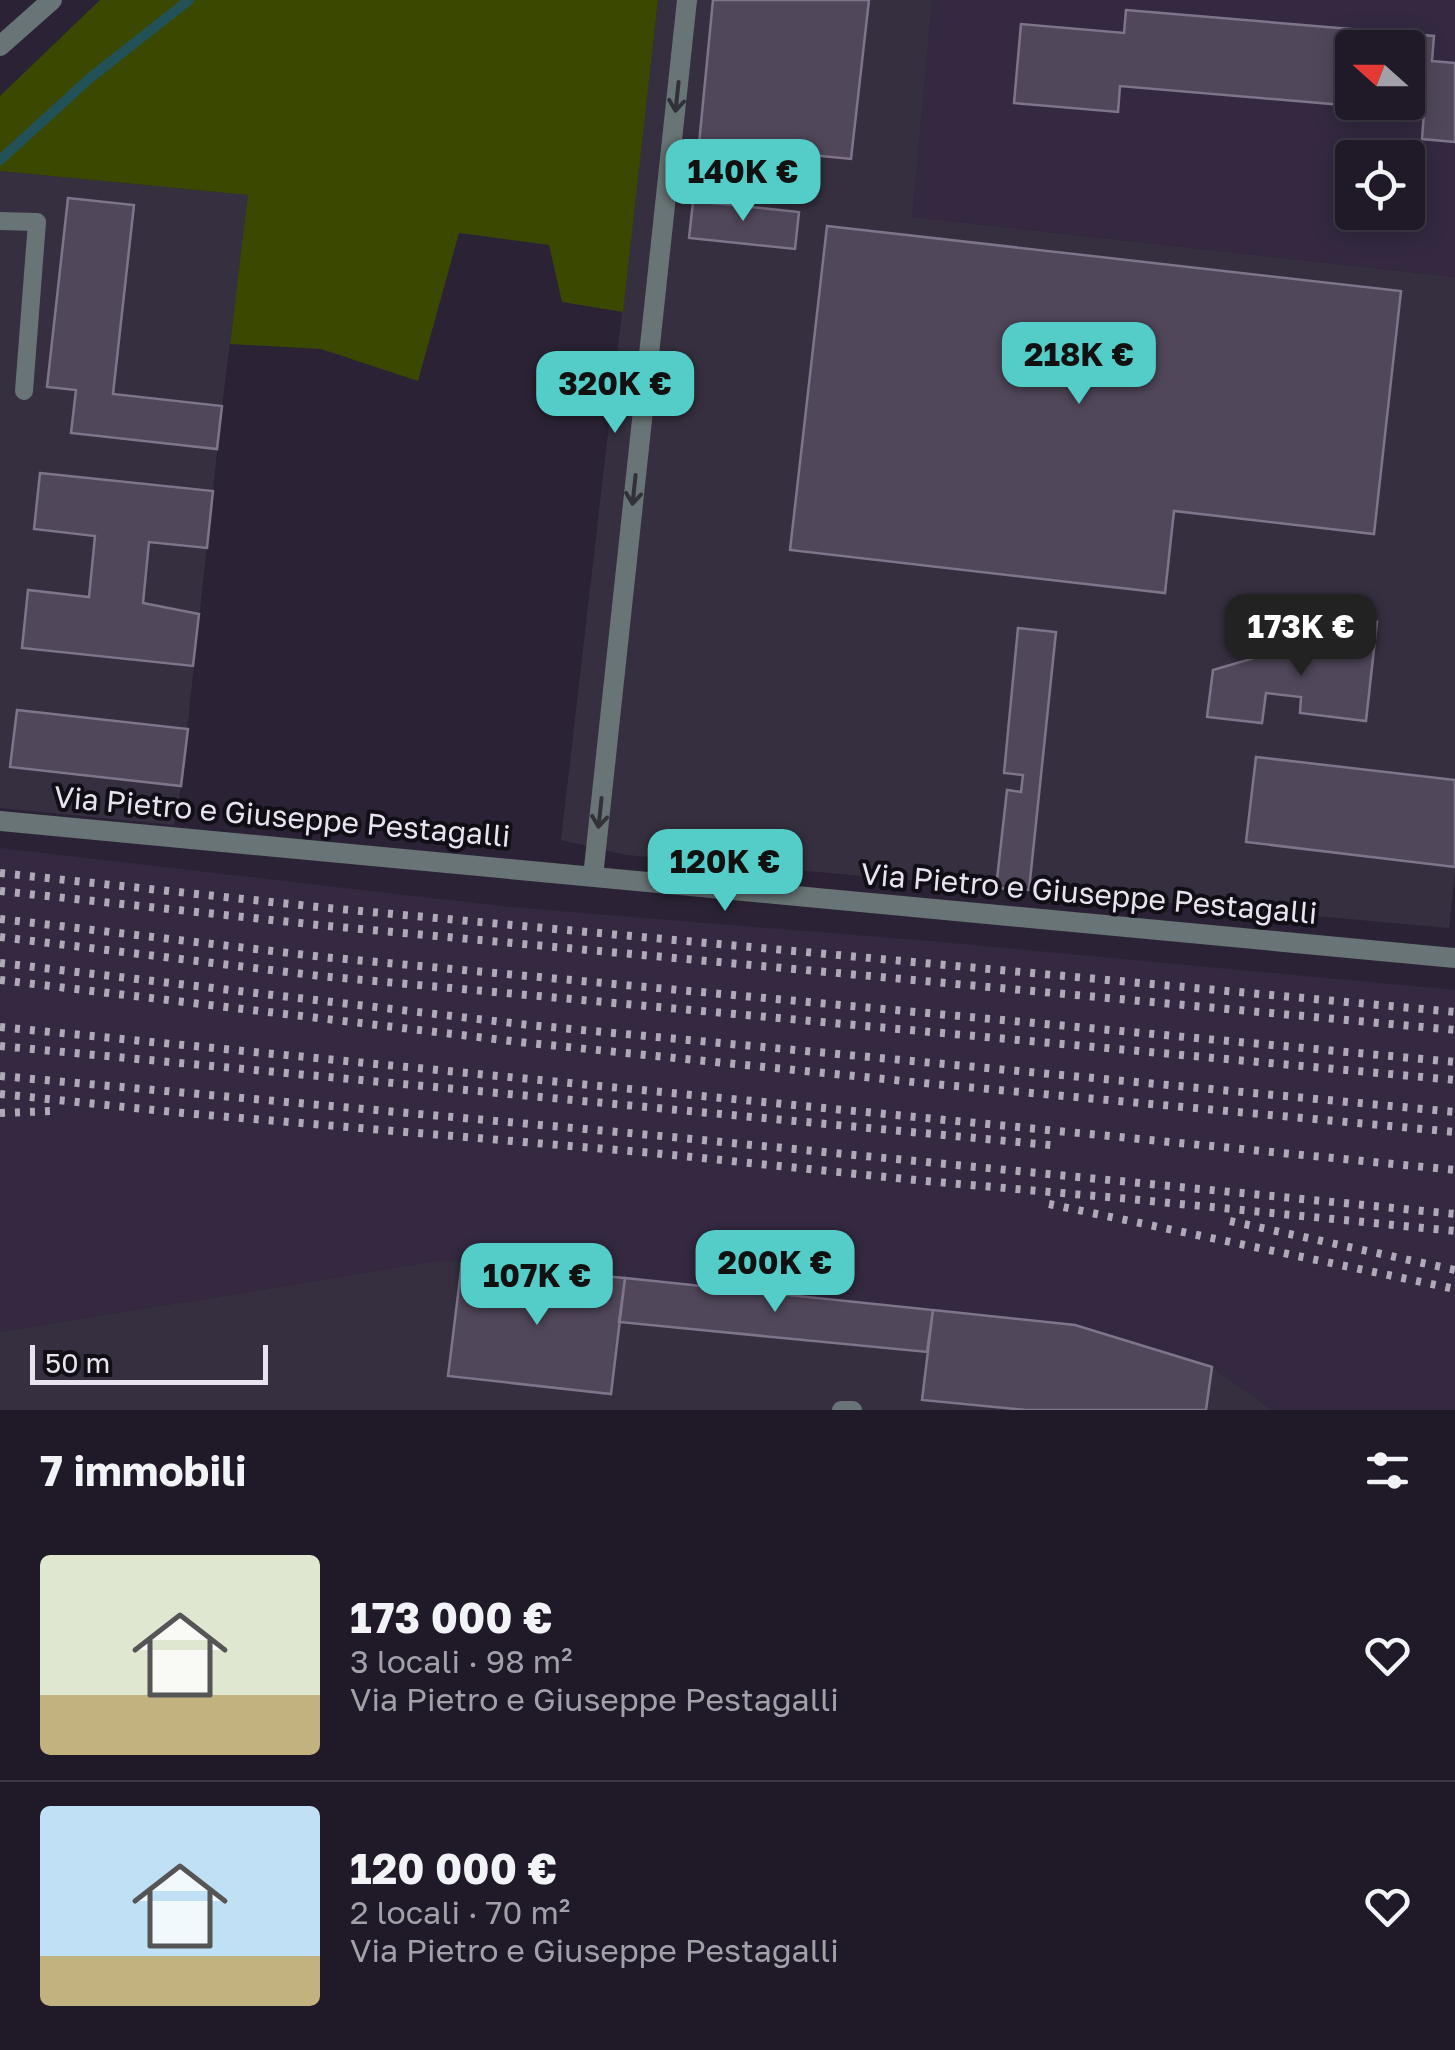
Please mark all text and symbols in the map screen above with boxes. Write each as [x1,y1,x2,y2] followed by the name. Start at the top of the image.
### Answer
[1335,30,1425,120] north arrow
[1335,30,1425,230] map controls
[667,80,686,113] one-way arrow
[662,139,824,224] pin: 140K €
[1335,140,1425,230] button: locate
[687,152,799,190] text: 140K €
[998,322,1160,407] pin: 218K €
[1024,335,1134,373] text: 218K €
[534,351,696,436] pin: 320K €
[558,364,672,402] text: 320K €
[625,473,644,505] one-way arrow
[1220,594,1382,679] pin: 173K €
[1247,607,1355,645] text: 173K €
[52,778,512,854] street label: Via Pietro e Giuseppe Pestagalli
[590,796,609,828] one-way arrow
[644,829,806,914] pin: 120K €
[670,842,780,880] text: 120K €
[859,855,1319,931] street label: Via Pietro e Giuseppe Pestagalli
[694,1230,856,1315] pin: 200K €
[456,1243,618,1328] pin: 107K €
[718,1243,832,1281] text: 200K €
[483,1256,591,1294] text: 107K €
[30,1340,268,1384] scale bar
[45,1346,110,1379] text: 50 m
[1360,1443,1415,1498] icon: filters
[40,1445,247,1495] text: 7 immobili
[350,1592,553,1642] text: 173 000 €
[120,1595,240,1715] icon: home
[1360,1628,1415,1683] icon: heart
[350,1642,573,1680] text: 3 locali · 98 m²
[350,1680,839,1718] text: Via Pietro e Giuseppe Pestagalli
[350,1843,557,1893] text: 120 000 €
[120,1846,240,1966] icon: home
[1360,1879,1415,1934] icon: heart
[350,1893,570,1931] text: 2 locali · 70 m²
[350,1931,839,1969] text: Via Pietro e Giuseppe Pestagalli

